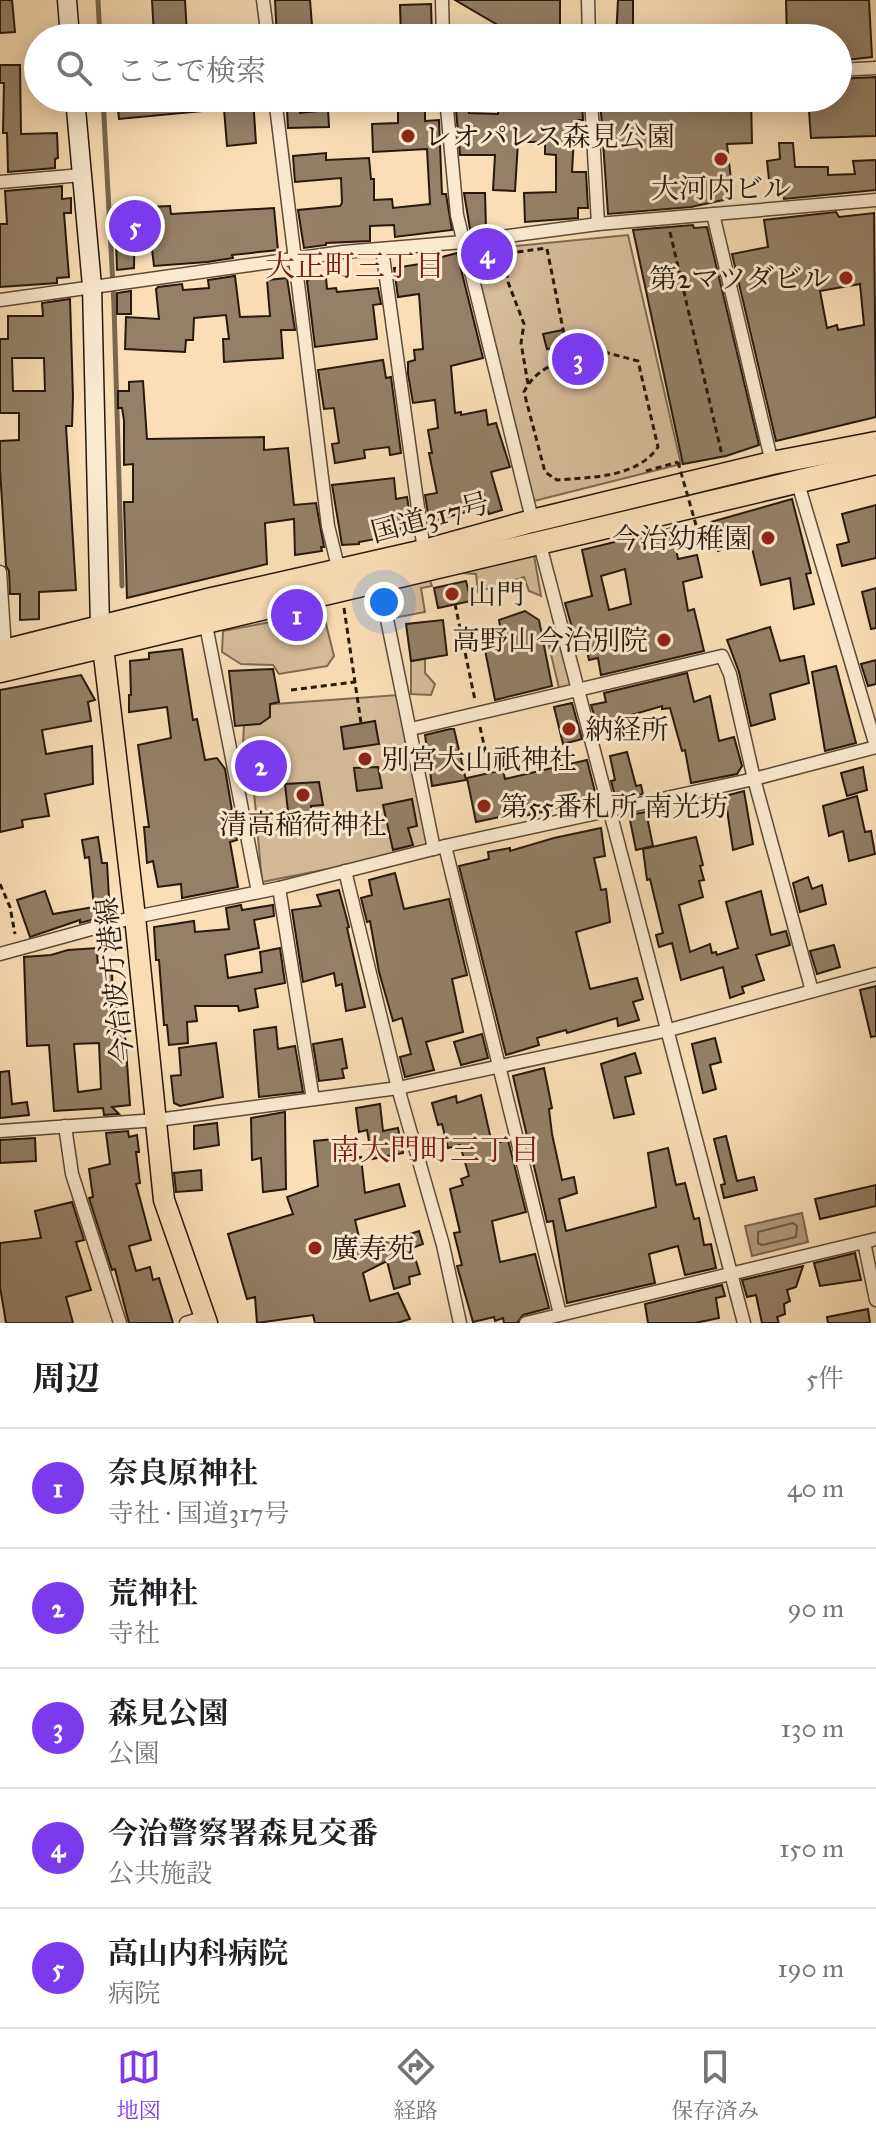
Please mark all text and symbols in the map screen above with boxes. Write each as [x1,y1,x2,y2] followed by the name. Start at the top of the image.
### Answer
[24,24,852,112] search box
[52,46,96,90] icon: search
[116,53,266,89] text: ここで検索
[424,119,675,154] place label: レオパレス森見公園
[399,127,417,145] marker: レオパレス森見公園
[712,150,730,168] marker: 大河内ビル
[651,171,791,206] place label: 大河内ビル
[109,196,161,256] pin: 5
[461,224,513,284] pin: 4
[265,248,445,284] district label: 大正町三丁目
[649,261,830,296] place label: 第2マツダビル
[837,269,855,287] marker: 第2マツダビル
[552,329,604,389] pin: 3
[367,485,493,550] street label: 国道317号
[612,521,752,556] place label: 今治幼稚園
[759,529,777,547] marker: 今治幼稚園
[468,577,524,612] place label: 山門
[364,582,404,622] your location
[271,585,323,645] pin: 1
[443,585,461,603] marker: 山門
[452,623,648,658] place label: 高野山今治別院
[655,631,673,649] marker: 高野山今治別院
[585,712,669,747] place label: 納経所
[560,720,578,738] marker: 納経所
[235,736,287,796] pin: 2
[381,742,577,777] place label: 別宮大山祇神社
[356,750,374,768] marker: 別宮大山祇神社
[294,786,312,804] marker: 清高稲荷神社
[500,789,728,824] place label: 第55番札所 南光坊
[475,797,493,815] marker: 第55番札所 南光坊
[219,807,387,842] place label: 清高稲荷神社
[88,896,141,1066] street label: 今治波方港線
[330,1132,540,1168] district label: 南大門町三丁目
[331,1231,415,1266] place label: 廣寿苑
[306,1239,324,1257] marker: 廣寿苑
[32,1358,100,1399] text: 周辺
[806,1362,844,1394] text: 5件
[108,1455,258,1491] text: 奈良原神社
[53,1472,63,1504] text: 1
[787,1472,844,1504] text: 40 m
[108,1497,289,1529] text: 寺社 · 国道317号
[108,1575,198,1611] text: 荒神社
[52,1592,64,1624] text: 2
[787,1592,844,1624] text: 90 m
[108,1617,160,1649] text: 寺社
[108,1695,228,1731] text: 森見公園
[53,1712,63,1744] text: 3
[781,1712,844,1744] text: 130 m
[108,1737,160,1769] text: 公園
[108,1815,378,1851] text: 今治警察署森見交番
[51,1832,65,1864] text: 4
[779,1832,844,1864] text: 150 m
[108,1857,212,1889] text: 公共施設
[108,1935,288,1971] text: 高山内科病院
[52,1952,64,1984] text: 5
[777,1952,844,1984] text: 190 m
[108,1977,160,2009] text: 病院
[117,2045,161,2124] tab: 地図
[394,2045,438,2124] tab: 経路
[671,2045,759,2124] tab: 保存済み

